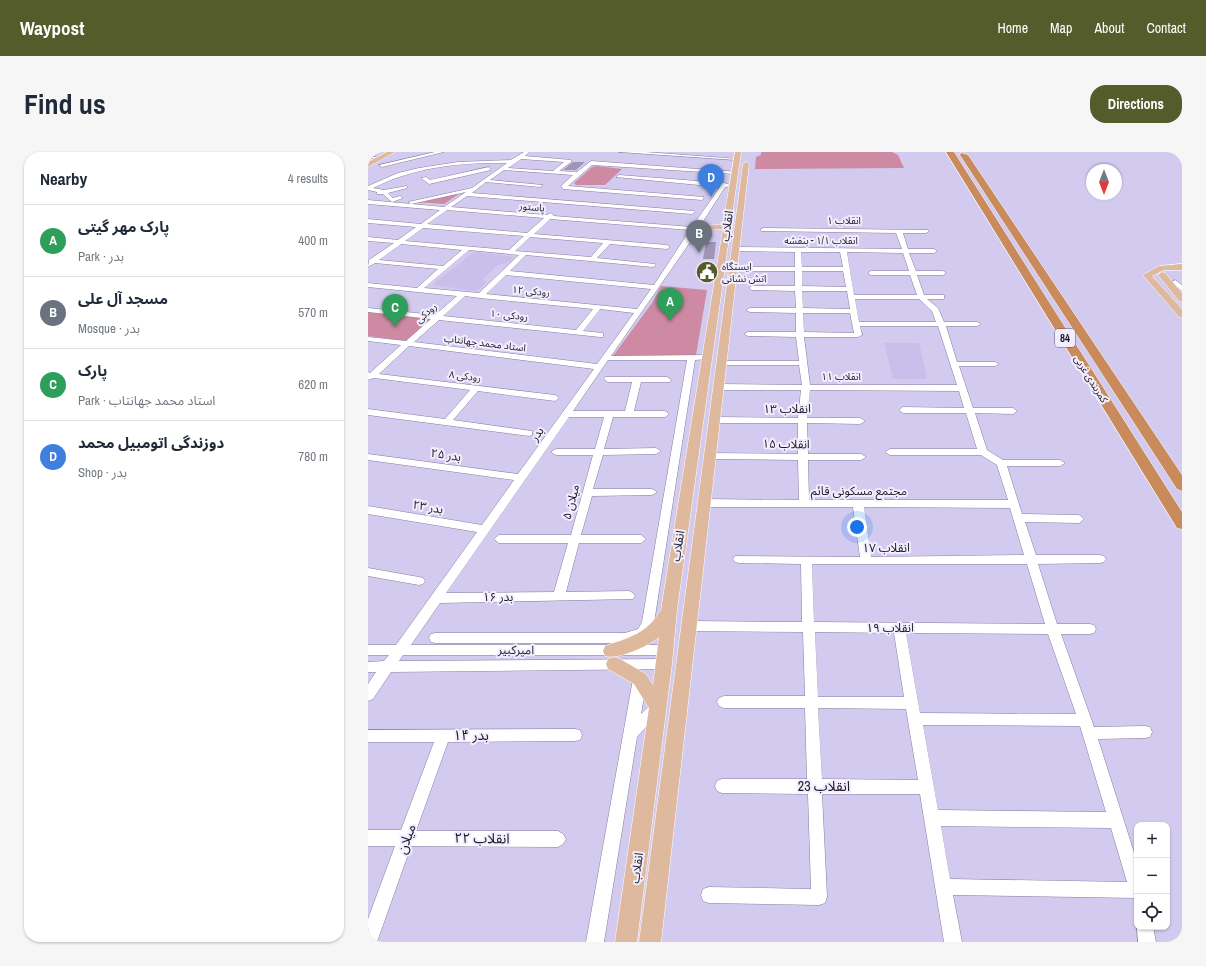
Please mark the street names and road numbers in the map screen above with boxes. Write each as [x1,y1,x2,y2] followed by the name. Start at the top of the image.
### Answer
[518,199,545,215] street label: پاستور
[717,209,737,243] street label: انقلاب
[827,214,861,227] street label: انقلاب ۱
[784,234,858,247] street label: انقلاب ۱/۱ - بنفشه
[511,283,551,299] street label: رودکی ۱۲
[413,300,440,326] street label: رودکی
[489,307,529,323] street label: رودکی ۱۰
[1055,329,1075,347] road number: 84
[443,332,527,354] street label: استاد محمد جهانتاب
[1071,353,1111,406] street label: کمربندی غربی
[448,368,482,384] street label: رودکی ۸
[821,370,861,383] street label: انقلاب ۱۱
[763,401,811,417] street label: انقلاب ۱۳
[526,424,548,445] street label: بدر
[762,436,810,452] street label: انقلاب ۱۵
[430,445,462,465] street label: بدر ۲۵
[559,483,583,521] street label: میلان ۵
[811,483,907,500] street label: مجتمع مسکونی قائم
[412,496,444,518] street label: بدر ۲۳
[668,529,688,563] street label: انقلاب
[862,540,910,556] street label: انقلاب ۱۷
[483,589,513,605] street label: بدر ۱۶
[866,620,914,636] street label: انقلاب ۱۹
[497,642,534,658] street label: امیرکبیر
[453,726,489,744] street label: بدر ۱۴
[798,777,850,795] street label: انقلاب 23
[392,822,420,856] street label: میلان
[454,829,510,847] street label: انقلاب ۲۲
[627,851,647,885] street label: انقلاب

